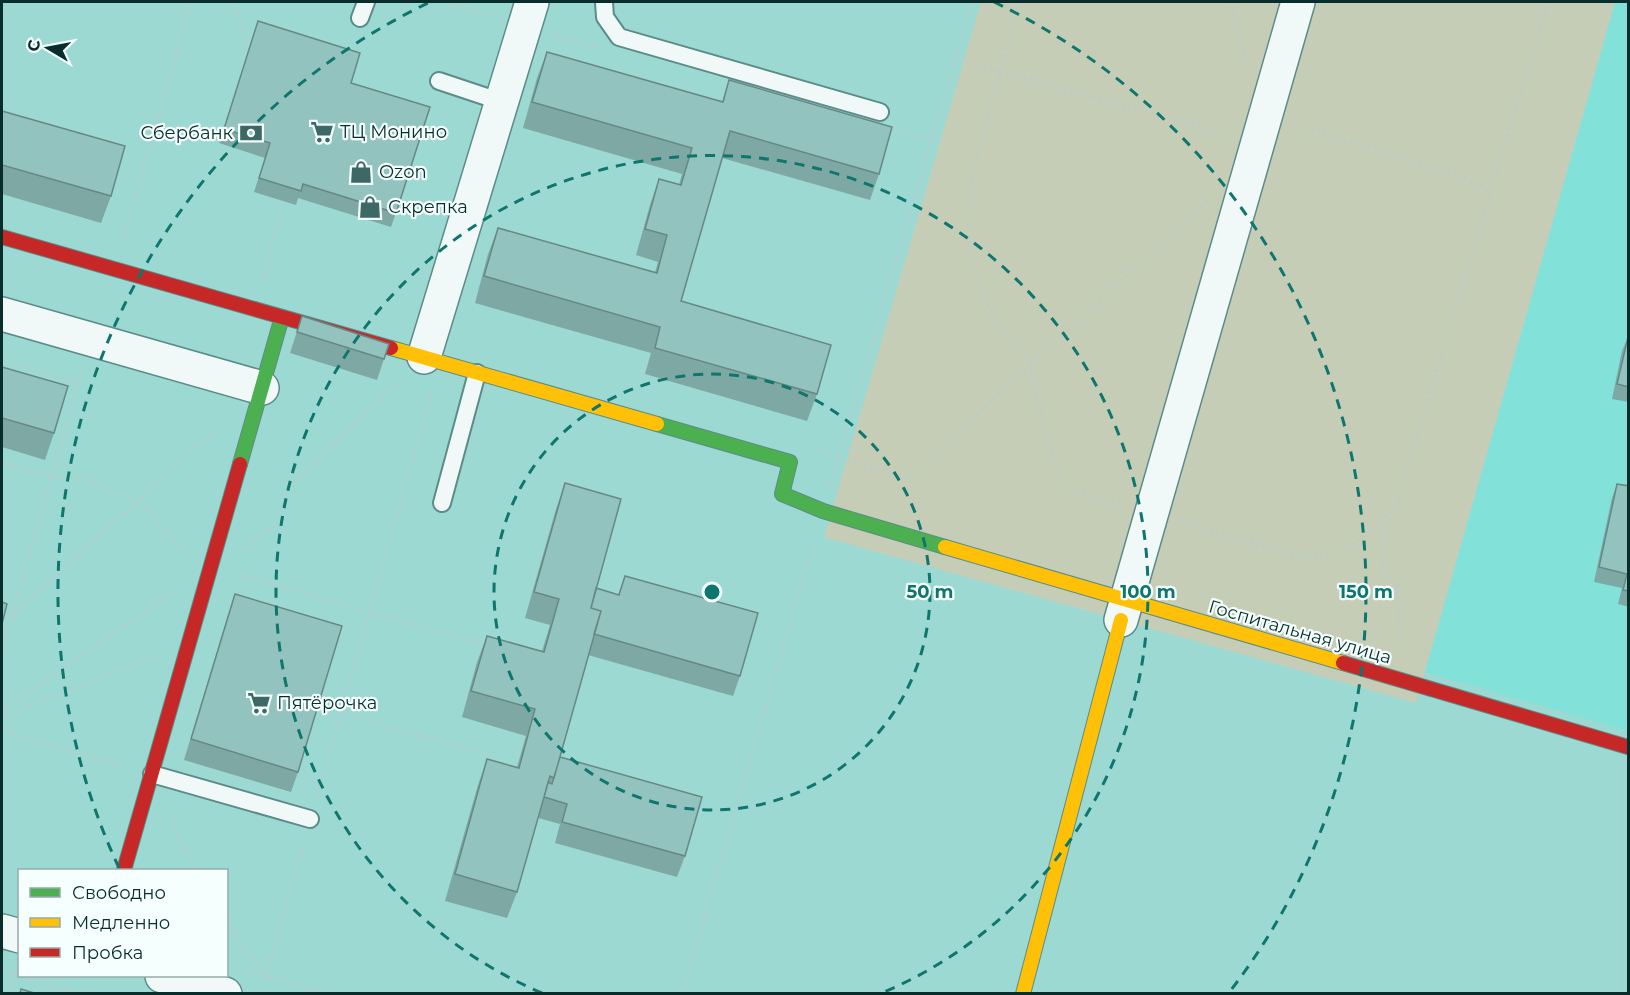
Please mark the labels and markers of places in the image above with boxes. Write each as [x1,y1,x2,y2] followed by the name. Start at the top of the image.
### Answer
[309,119,335,145] supermarket icon: ТЦ Монино
[238,120,264,146] bank icon: Сбербанк
[340,121,447,143] place label: ТЦ Монино
[141,122,234,144] place label: Сбербанк
[348,159,374,185] shop icon: Ozon
[379,161,427,183] place label: Ozon
[357,194,383,220] shop icon: Скрепка
[388,196,468,218] place label: Скрепка
[702,582,722,602] centre of rings
[246,690,272,716] supermarket icon: Пятёрочка
[277,692,377,714] place label: Пятёрочка

